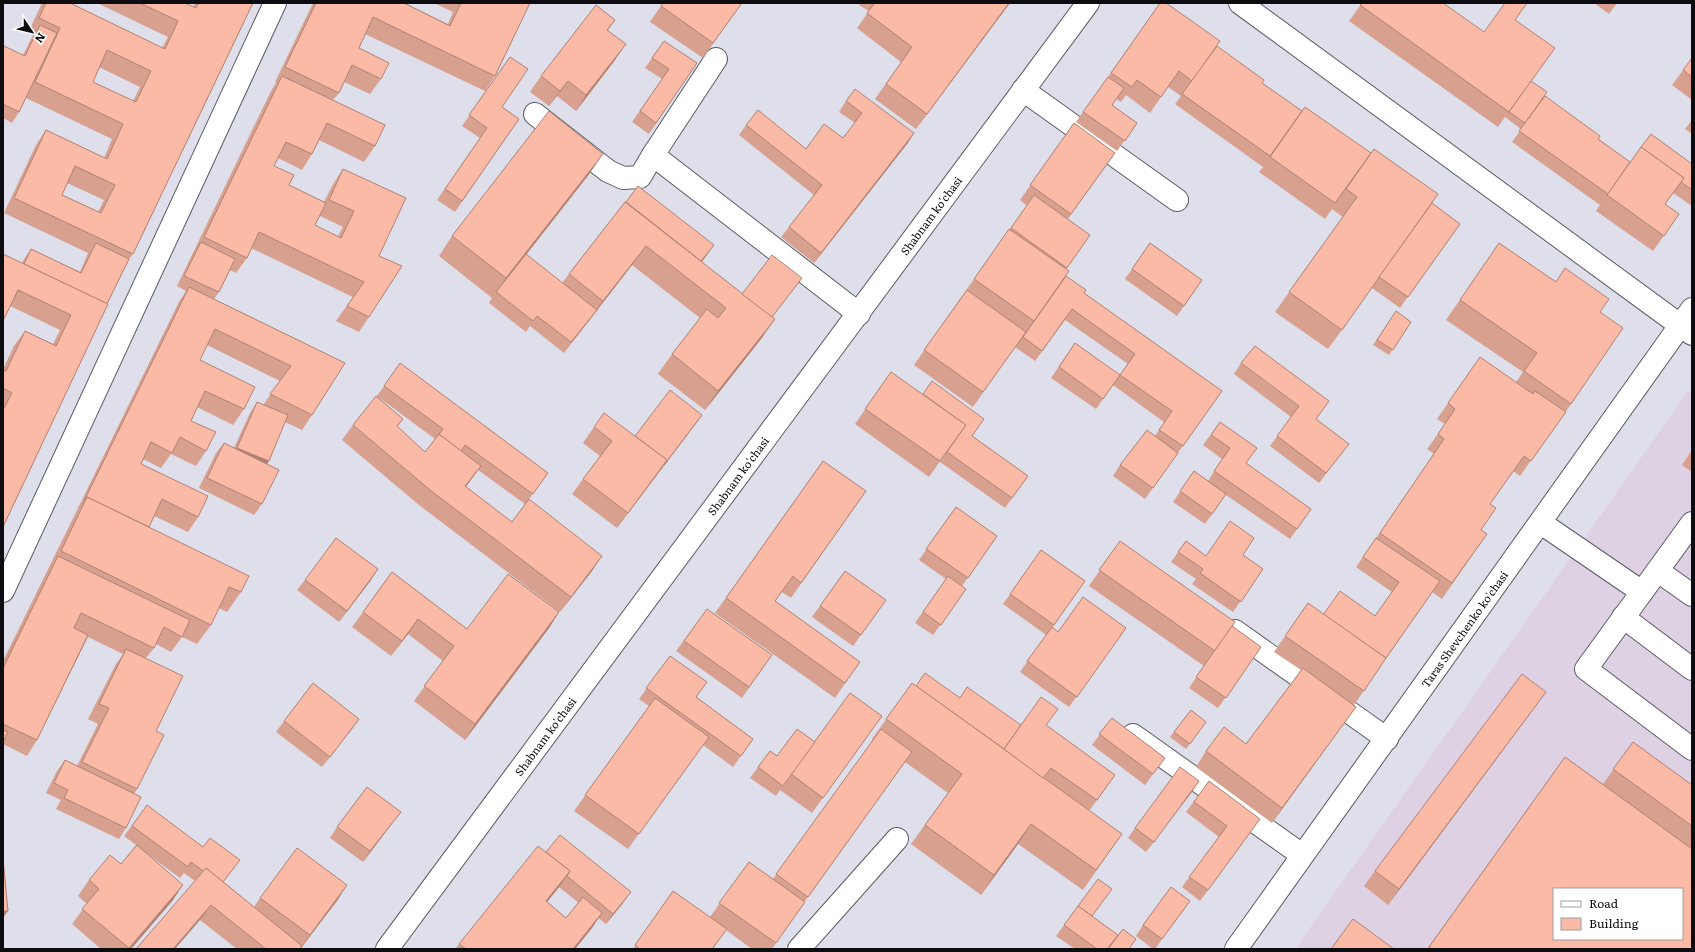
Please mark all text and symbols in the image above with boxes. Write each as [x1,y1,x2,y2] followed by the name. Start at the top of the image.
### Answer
[12,12,52,52] north arrow
[32,30,50,47] text: N
[896,173,965,258] street label: Shabnam ko'chasi
[703,433,772,518] street label: Shabnam ko'chasi
[1417,567,1511,691] street label: Taras Shevchenko ko'chasi
[510,693,579,779] street label: Shabnam ko'chasi
[1553,888,1683,940] legend
[1589,894,1619,912] text: Road
[1589,914,1639,932] text: Building

